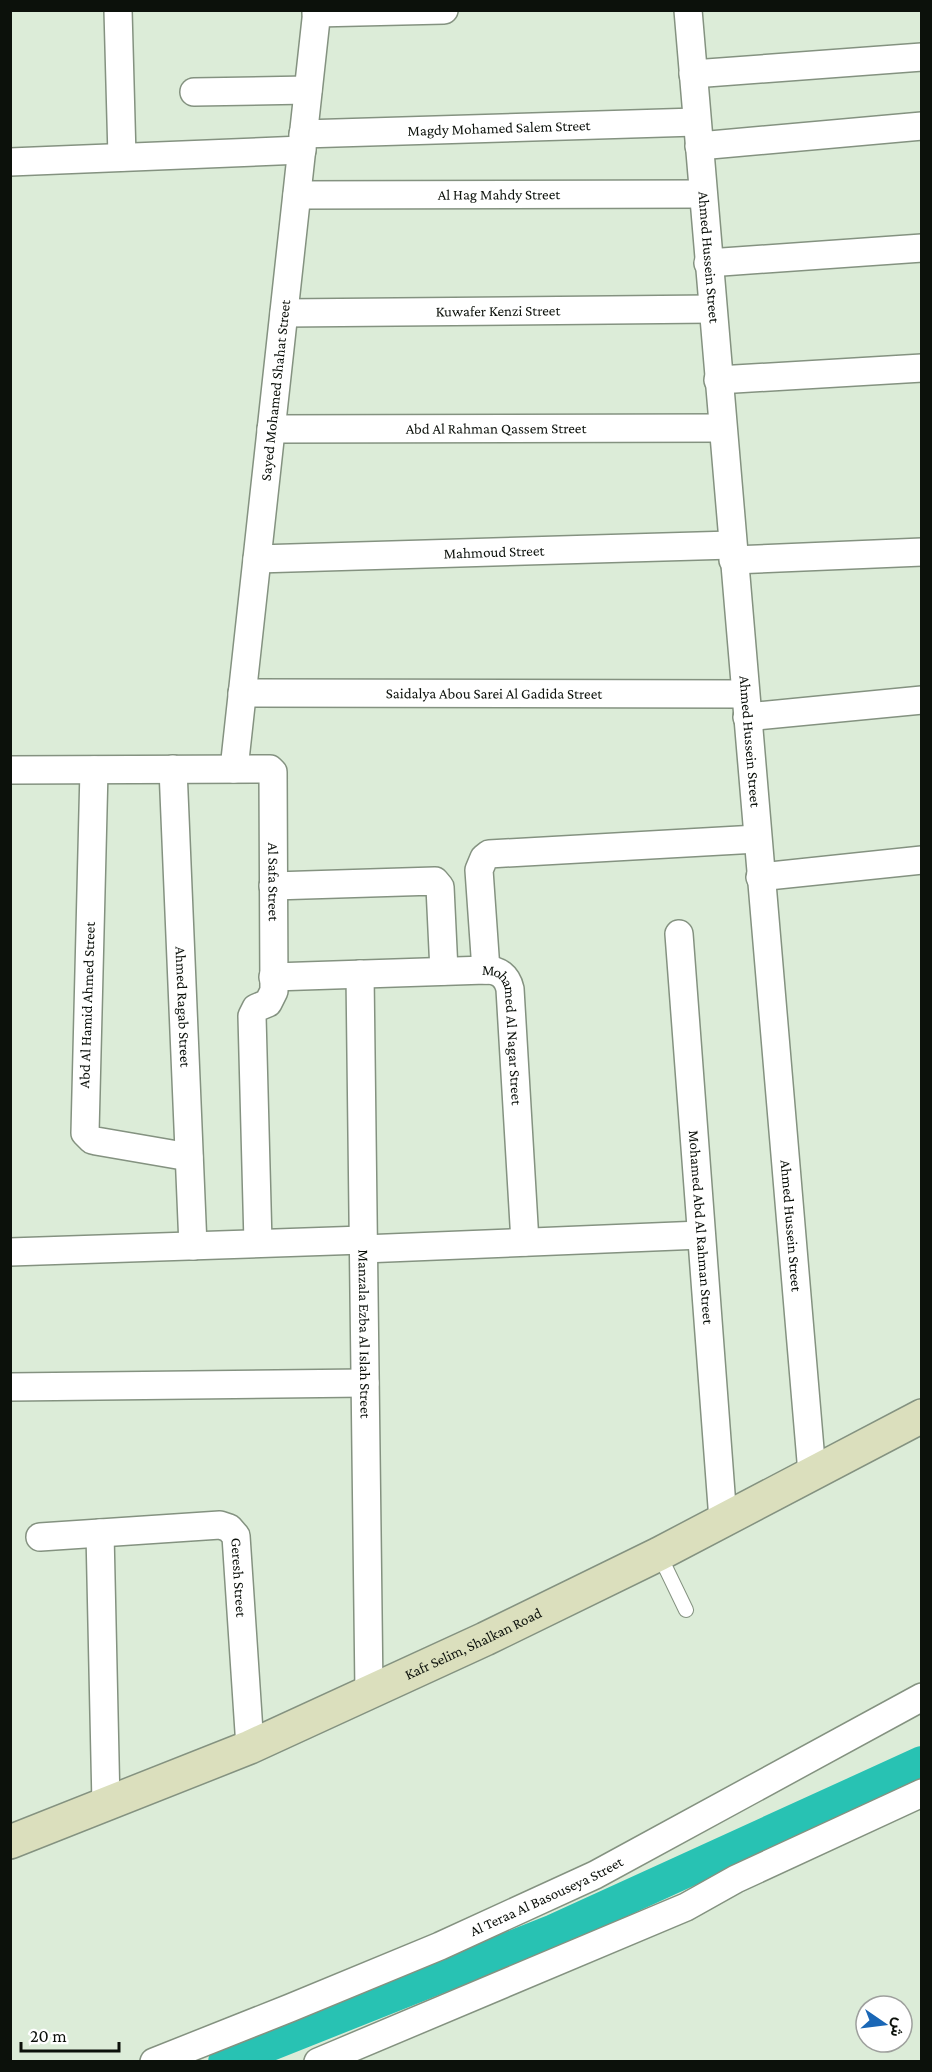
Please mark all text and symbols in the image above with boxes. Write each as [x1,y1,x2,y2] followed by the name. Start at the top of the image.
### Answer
[407,117,592,139] street label: Magdy Mohamed Salem Street
[438,186,561,204] street label: Al Hag Mahdy Street
[695,191,723,325] street label: Ahmed Hussein Street
[258,298,293,482] street label: Sayed Mohamed Shahat Street
[436,302,561,320] street label: Kuwafer Kenzi Street
[406,420,587,437] street label: Abd Al Rahman Qassem Street
[443,543,546,561] street label: Mahmoud Street
[736,675,764,809] street label: Ahmed Hussein Street
[386,685,603,702] street label: Saidalya Abou Sarei Al Gadida Street
[265,842,282,922] street label: Al Safa Street
[76,920,98,1089] street label: Abd Al Hamid Ahmed Street
[172,946,194,1069] street label: Ahmed Ragab Street
[482,962,525,1107] street label: Mohamed Al Nagar Street
[686,1129,716,1326] street label: Mohamed Abd Al Rahman Street
[777,1159,805,1293] street label: Ahmed Hussein Street
[355,1249,374,1420] street label: Manzala Ezba Al Islah Street
[228,1537,249,1619] street label: Geresh Street
[402,1605,544,1683] street label: Kafr Selim, Shalkan Road
[467,1853,626,1939] street label: Al Teraa Al Basouseya Street
[854,1994,914,2054] north arrow
[21,2015,118,2053] scale bar
[887,2016,909,2039] text: ش
[30,2026,67,2046] text: 20 m

